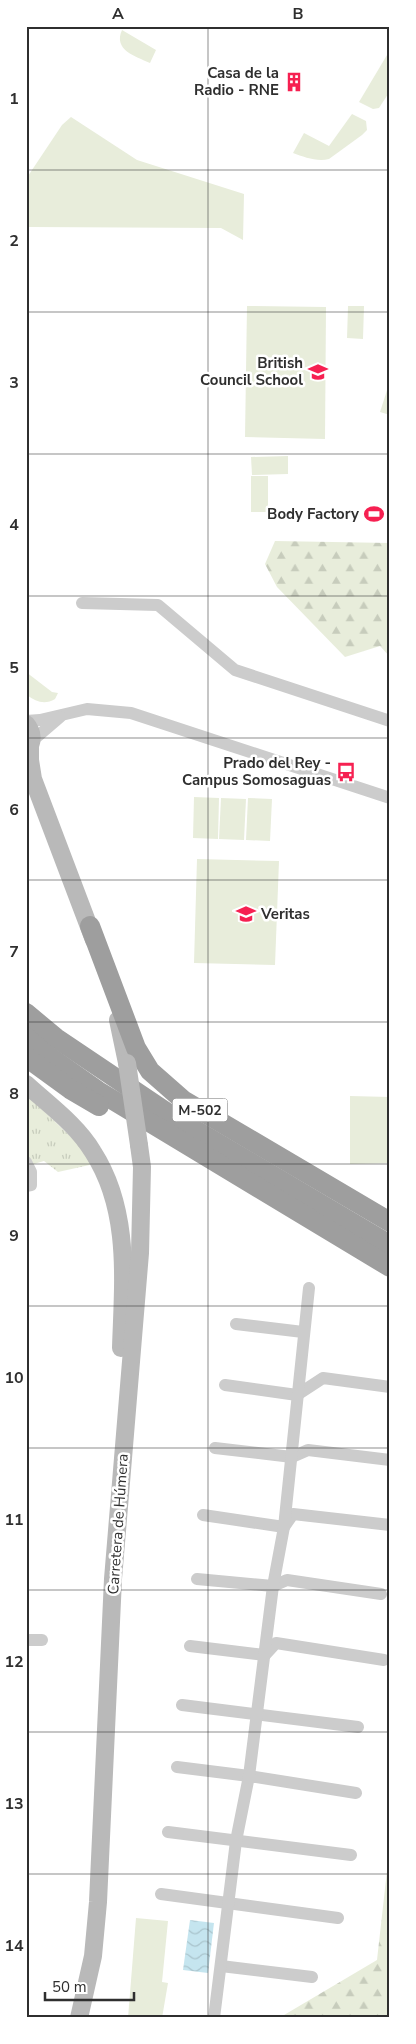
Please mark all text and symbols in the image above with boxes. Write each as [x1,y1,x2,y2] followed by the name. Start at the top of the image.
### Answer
[112,3,124,25] text: A
[292,3,304,25] text: B
[194,63,279,100] place label: Casa de la Radio - RNE
[283,71,305,93] building icon: Casa de la Radio - RNE
[9,88,19,110] text: 1
[9,230,19,252] text: 2
[200,353,303,390] place label: British Council School
[307,361,329,383] school or university icon: British Council School
[9,372,19,394] text: 3
[363,503,385,525] sports icon: Body Factory
[267,504,359,524] place label: Body Factory
[9,514,19,536] text: 4
[9,657,19,679] text: 5
[182,753,331,790] place label: Prado del Rey - Campus Somosaguas
[335,761,357,783] bus stop icon: Prado del Rey - Campus Somosaguas
[9,799,19,821] text: 6
[235,903,257,925] school or university icon: Veritas
[260,904,310,924] place label: Veritas
[9,941,19,963] text: 7
[9,1083,19,1105] text: 8
[172,1098,228,1122] road number: M-502
[9,1225,19,1247] text: 9
[4,1367,24,1389] text: 10
[103,1453,133,1595] street label: Carretera de Húmera
[4,1509,24,1531] text: 11
[4,1651,24,1673] text: 12
[4,1793,24,1815] text: 13
[4,1935,24,1957] text: 14
[45,1969,134,2001] scale bar
[52,1977,87,1997] text: 50 m

